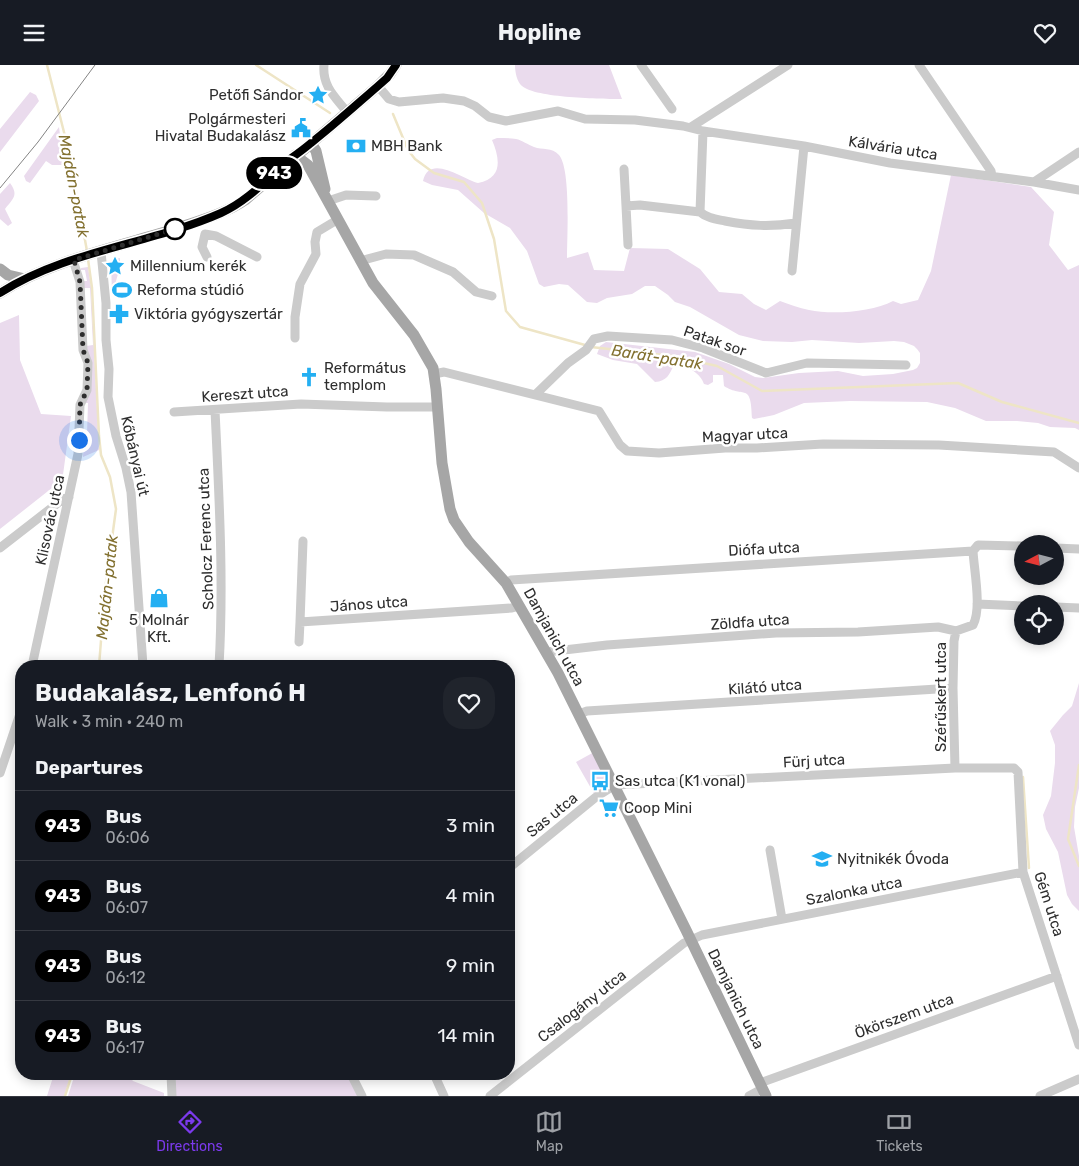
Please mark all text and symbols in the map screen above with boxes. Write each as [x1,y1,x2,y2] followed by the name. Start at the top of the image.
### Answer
[20,19,48,47] icon: menu
[498,19,581,46] text: Hopline
[1031,19,1059,47] icon: heart
[307,84,329,106] place icon: Petőfi Sándor
[209,86,303,104] place label: Petőfi Sándor
[155,110,286,145] place label: Polgármesteri Hivatal Budakalász
[290,117,312,139] public building icon: Polgármesteri Hivatal Budakalász
[847,132,939,164] street label: Kálvária utca
[55,133,94,240] water label: Majdán-patak
[345,135,367,157] bank icon: MBH Bank
[371,137,443,155] place label: MBH Bank
[245,157,303,189] line badge: 943
[256,162,292,184] text: 943
[164,218,186,240] unlabelled marker
[104,255,126,277] place icon: Millennium kerék
[130,257,247,275] place label: Millennium kerék
[111,279,133,301] sports icon: Reforma stúdió
[137,281,244,299] place label: Reforma stúdió
[108,303,130,325] pharmacy icon: Viktória gyógyszertár
[134,305,283,323] place label: Viktória gyógyszertár
[681,322,749,360] street label: Patak sor
[610,340,705,374] water label: Barát-patak
[324,359,406,394] place label: Református templom
[298,366,320,388] church icon: Református templom
[201,382,289,406] street label: Kereszt utca
[117,414,153,498] street label: Kőbányai út
[702,424,788,446] street label: Magyar utca
[67,428,92,453] your location
[195,468,217,610] street label: Scholcz Ferenc utca
[32,473,68,567] street label: Klisovác utca
[92,533,122,640] water label: Majdán-patak
[1014,535,1064,585] north arrow
[1014,535,1064,645] map controls
[728,538,800,560] street label: Diófa utca
[520,585,588,689] street label: Damjanich utca
[148,587,170,609] shop icon: 5 Molnár Kft.
[329,592,409,616] street label: János utca
[1014,595,1064,645] button: locate
[710,610,790,634] street label: Zöldfa utca
[129,611,189,646] place label: 5 Molnár Kft.
[932,642,950,752] street label: Szérűskert utca
[727,675,803,699] street label: Kilátó utca
[443,677,495,729] button: heart
[35,679,306,707] text: Budakalász, Lenfonó H
[35,712,183,731] text: Walk · 3 min · 240 m
[782,750,846,772] street label: Fürj utca
[35,756,143,779] text: Departures
[589,770,611,792] bus stop icon: Sas utca (K1 vonal)
[615,772,745,790] place label: Sas utca (K1 vonal)
[523,789,581,841] street label: Sas utca
[598,797,620,819] supermarket icon: Coop Mini
[624,799,692,817] place label: Coop Mini
[106,805,142,828] text: Bus
[446,814,495,837] text: 3 min
[45,815,81,837] text: 943
[106,828,149,847] text: 06:06
[811,848,833,870] school or university icon: Nyitnikék Óvoda
[837,850,949,868] place label: Nyitnikék Óvoda
[1030,869,1068,939] street label: Gém utca
[804,873,904,909] street label: Szalonka utca
[106,875,142,898] text: Bus
[446,884,495,907] text: 4 min
[45,885,81,907] text: 943
[106,898,148,917] text: 06:07
[106,945,142,968] text: Bus
[704,946,768,1052] street label: Damjanich utca
[446,954,495,977] text: 9 min
[45,955,81,977] text: 943
[534,966,630,1046] street label: Csalogány utca
[106,968,146,987] text: 06:12
[852,990,956,1042] street label: Ökörszem utca
[106,1015,142,1038] text: Bus
[437,1024,495,1047] text: 14 min
[45,1025,81,1047] text: 943
[106,1038,145,1057] text: 06:17
[156,1108,223,1155] tab: Directions
[535,1108,563,1155] tab: Map
[876,1108,923,1155] tab: Tickets

